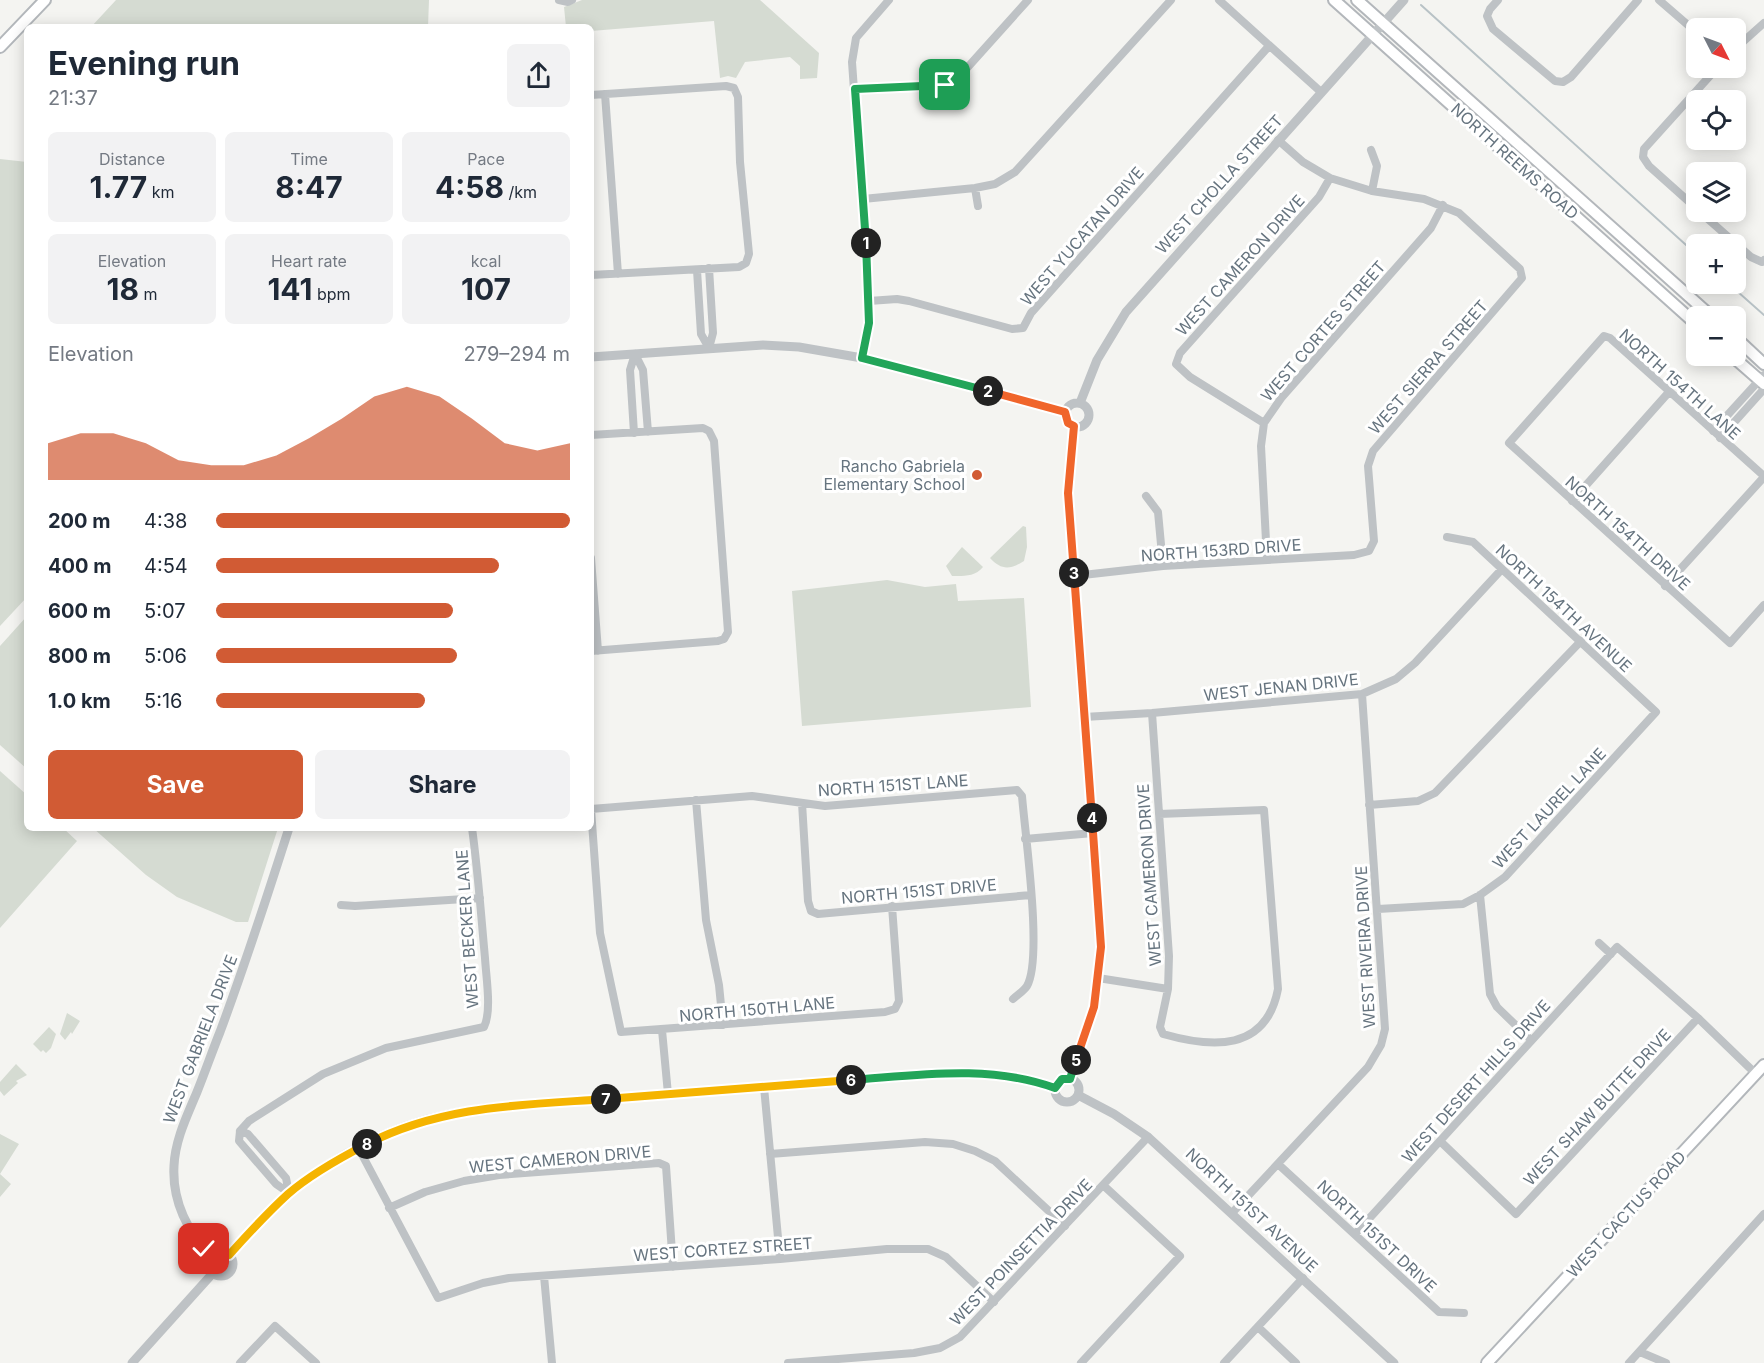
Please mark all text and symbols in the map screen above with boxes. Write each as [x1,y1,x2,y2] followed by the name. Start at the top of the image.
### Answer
[1686,18,1746,78] north arrow
[1686,18,1746,366] map controls
[48,43,240,83] text: Evening run
[507,44,570,107] button: share
[919,59,970,110] pin
[928,68,961,101] icon: arrive
[48,86,98,110] text: 21:37
[1686,90,1746,150] button: locate
[1447,98,1583,224] street label: NORTH REEMS ROAD
[1151,110,1287,258] street label: WEST CHOLLA STREET
[99,149,165,169] text: Distance
[290,149,328,169] text: Time
[467,149,505,169] text: Pace
[1016,162,1148,310] street label: WEST YUCATAN DRIVE
[1686,162,1746,222] button: layers
[90,169,147,205] text: 1.77
[275,169,343,205] text: 8:47
[435,169,504,205] text: 4:58
[147,182,174,202] text: km
[504,182,537,202] text: /km
[1171,190,1309,340] street label: WEST CAMERON DRIVE
[851,228,881,258] pin: 1
[863,233,869,253] text: 1
[1686,234,1746,294] button: +
[98,251,166,271] text: Elevation
[271,251,347,271] text: Heart rate
[471,251,501,271] text: kcal
[1256,257,1390,405] street label: WEST CORTES STREET
[107,271,139,307] text: 18
[267,271,312,307] text: 141
[461,271,511,307] text: 107
[139,284,157,304] text: m
[312,284,351,304] text: bpm
[1364,296,1492,438] street label: WEST SIERRA STREET
[1686,306,1746,366] button: −
[1615,324,1745,444] street label: NORTH 154TH LANE
[48,342,134,366] text: Elevation
[464,342,570,366] text: 279–294 m
[973,376,1003,406] pin: 2
[983,381,993,401] text: 2
[823,456,965,494] place label: Rancho Gabriela Elementary School
[970,468,984,482] marker: Rancho Gabriela Elementary School
[1561,472,1695,594] street label: NORTH 154TH DRIVE
[48,509,111,533] text: 200 m
[144,509,187,533] text: 4:38
[1140,534,1302,566] street label: NORTH 153RD DRIVE
[1492,540,1636,676] street label: NORTH 154TH AVENUE
[48,554,112,578] text: 400 m
[144,554,188,578] text: 4:54
[1059,558,1089,588] pin: 3
[1069,563,1079,583] text: 3
[48,599,111,623] text: 600 m
[144,599,185,623] text: 5:07
[48,644,111,668] text: 800 m
[144,644,187,668] text: 5:06
[1203,669,1359,705] street label: WEST JENAN DRIVE
[48,689,111,713] text: 1.0 km
[144,689,182,713] text: 5:16
[1488,744,1610,872] street label: WEST LAUREL LANE
[48,750,303,819] button: Save
[315,750,570,819] button: Share
[817,770,969,800] street label: NORTH 151ST LANE
[1133,783,1165,967] street label: WEST CAMERON DRIVE
[1077,803,1107,833] pin: 4
[1087,808,1097,828] text: 4
[451,849,483,1009] street label: WEST BECKER LANE
[1351,865,1379,1029] street label: WEST RIVEIRA DRIVE
[840,874,998,908] street label: NORTH 151ST DRIVE
[159,952,241,1126] street label: WEST GABRIELA DRIVE
[678,992,836,1026] street label: NORTH 150TH LANE
[1397,995,1555,1167] street label: WEST DESERT HILLS DRIVE
[1519,1024,1675,1190] street label: WEST SHAW BUTTE DRIVE
[1061,1045,1091,1075] pin: 5
[1071,1050,1081,1070] text: 5
[836,1065,866,1095] pin: 6
[846,1070,856,1090] text: 6
[591,1084,621,1114] pin: 7
[601,1089,611,1109] text: 7
[352,1129,382,1159] pin: 8
[362,1134,372,1154] text: 8
[468,1141,652,1177] street label: WEST CAMERON DRIVE
[1182,1144,1322,1276] street label: NORTH 151ST AVENUE
[1562,1147,1690,1281] street label: WEST CACTUS ROAD
[946,1174,1096,1330] street label: WEST POINSETTIA DRIVE
[1313,1176,1441,1296] street label: NORTH 151ST DRIVE
[178,1223,229,1274] pin
[187,1232,220,1265] icon: check
[633,1233,813,1265] street label: WEST CORTEZ STREET

